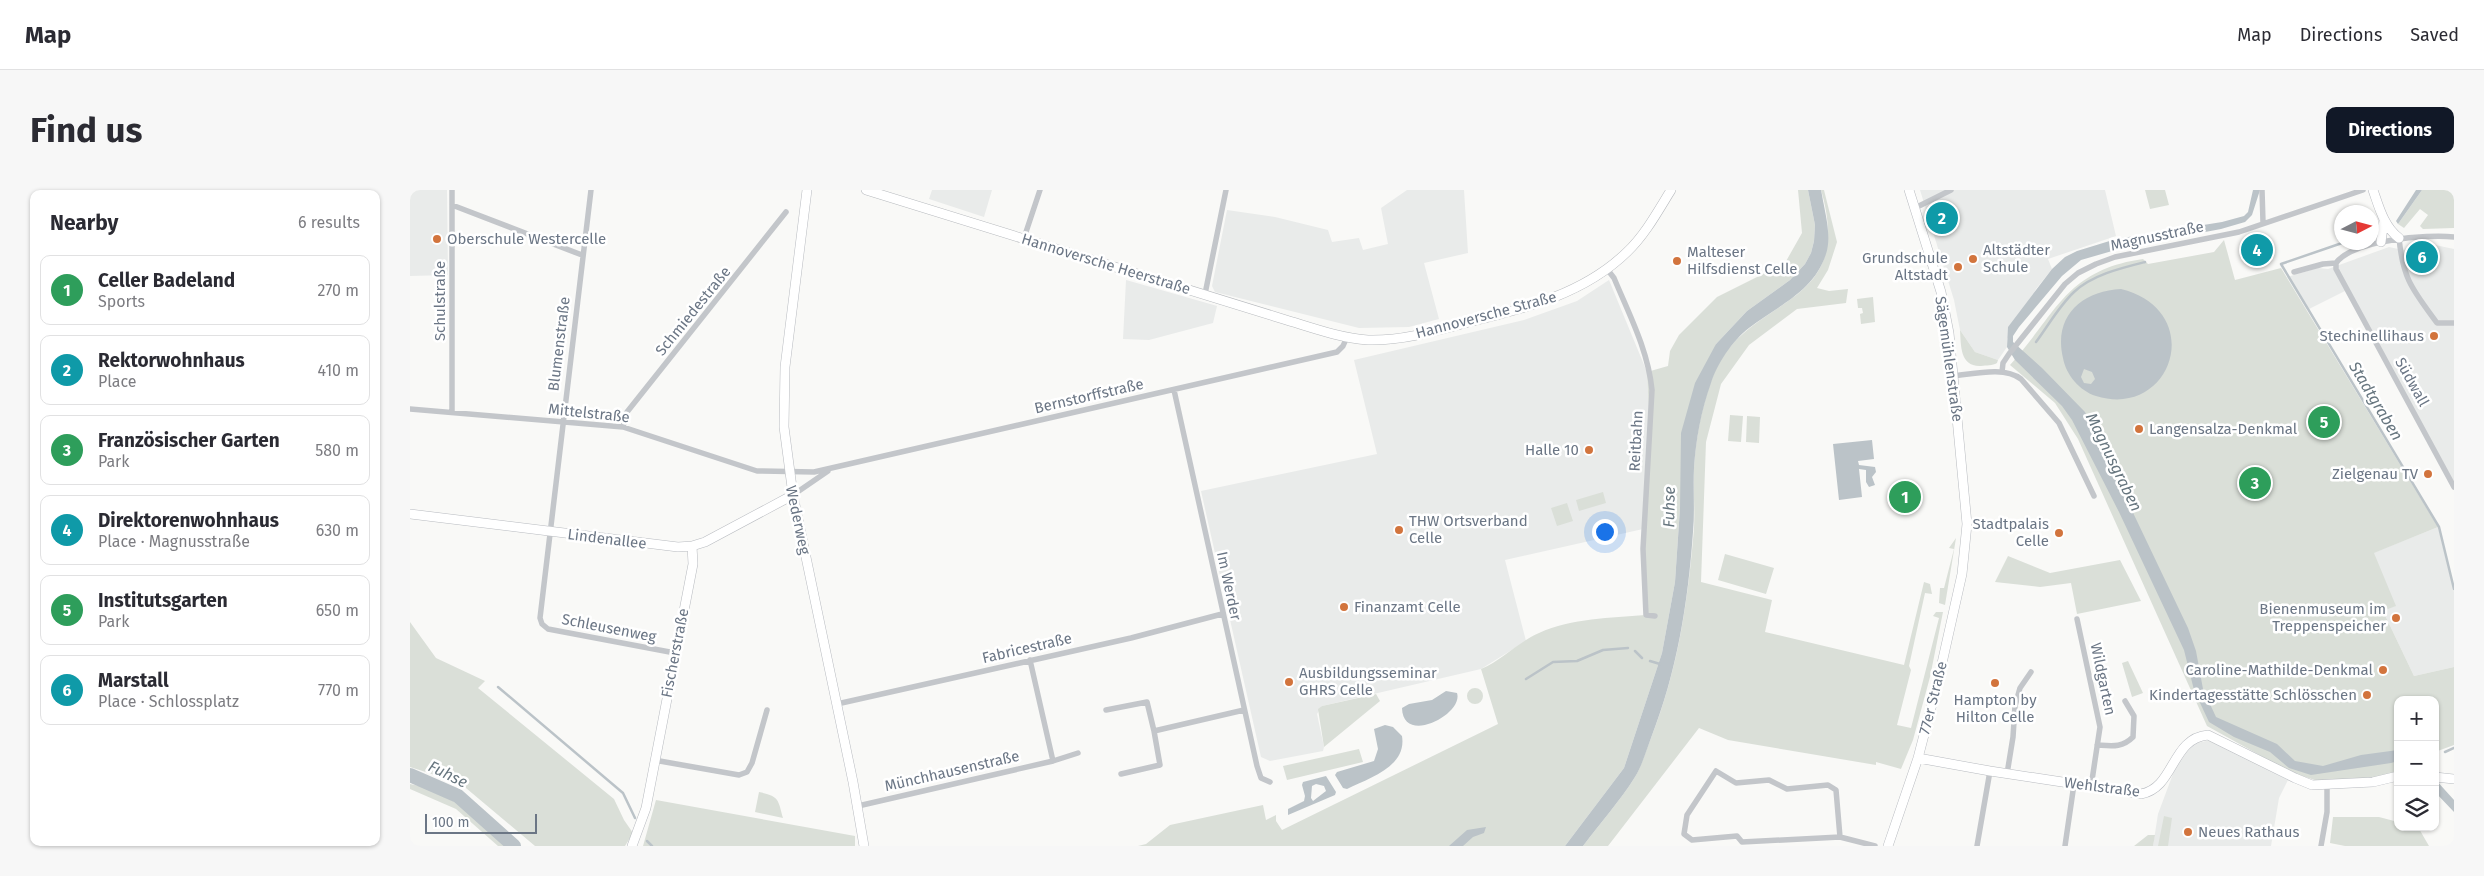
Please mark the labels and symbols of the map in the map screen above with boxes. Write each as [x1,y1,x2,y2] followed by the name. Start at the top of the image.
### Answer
[1926,199,1958,237] pin: 2
[2334,205,2379,250] north arrow
[2109,217,2205,255] street label: Magnusstraße
[447,230,606,248] place label: Oberschule Westercelle
[1019,230,1193,298] street label: Hannoversche Heerstraße
[2241,231,2273,269] pin: 4
[431,233,443,245] marker: Oberschule Westercelle
[2406,238,2438,276] pin: 6
[1983,241,2050,276] place label: Altstädter Schule
[1687,243,1798,278] place label: Malteser Hilfsdienst Celle
[1862,249,1949,284] place label: Grundschule Altstadt
[1967,253,1979,265] marker: Altstädter Schule
[1671,255,1683,267] marker: Malteser Hilfsdienst Celle
[431,261,449,341] street label: Schulstraße
[1952,261,1964,273] marker: Grundschule Altstadt
[652,263,734,359] street label: Schmiedestraße
[1414,288,1558,342] street label: Hannoversche Straße
[1931,295,1967,423] street label: Sägemühlenstraße
[544,296,574,392] street label: Blumenstraße
[2320,327,2424,345] place label: Stechinellihaus
[2428,330,2440,342] marker: Stechinellihaus
[2391,354,2433,410] street label: Südwall
[2345,357,2407,444] water label: Stadtgraben
[1033,375,1145,417] street label: Bernstorffstraße
[547,400,631,426] street label: Mittelstraße
[2308,403,2340,441] pin: 5
[1625,410,1647,472] street label: Reitbahn
[2082,410,2146,514] water label: Magnusgraben
[2149,420,2298,438] place label: Langensalza-Denkmal
[2133,423,2145,435] marker: Langensalza-Denkmal
[1525,441,1579,459] place label: Halle 10
[1583,444,1595,456] marker: Halle 10
[2239,464,2271,502] pin: 3
[2332,465,2419,483] place label: Zielgenau TV
[2422,468,2434,480] marker: Zielgenau TV
[1889,478,1921,516] pin: 1
[782,484,814,556] street label: Wederweg
[1659,486,1679,528] water label: Fuhse
[1409,512,1528,547] place label: THW Ortsverband Celle
[1972,515,2049,550] place label: Stadtpalais Celle
[1592,519,1618,545] your location
[1393,524,1405,536] marker: THW Ortsverband Celle
[566,525,648,553] street label: Lindenallee
[2053,527,2065,539] marker: Stadtpalais Celle
[1213,550,1245,622] street label: Im Werder
[1354,598,1461,616] place label: Finanzamt Celle
[2259,600,2386,635] place label: Bienenmuseum im Treppenspeicher
[1338,601,1350,613] marker: Finanzamt Celle
[658,607,692,699] street label: Fischerstraße
[560,610,658,646] street label: Schleusenweg
[2390,612,2402,624] marker: Bienenmuseum im Treppenspeicher
[980,629,1074,667] street label: Fabricestraße
[2087,641,2119,717] street label: Wildgarten
[1915,659,1951,737] street label: 77er Straße
[2186,661,2374,679] place label: Caroline-Mathilde-Denkmal
[1299,664,1437,699] place label: Ausbildungsseminar GHRS Celle
[2377,664,2389,676] marker: Caroline-Mathilde-Denkmal
[1283,676,1295,688] marker: Ausbildungsseminar GHRS Celle
[1989,677,2001,689] marker: Hampton by Hilton Celle
[2149,686,2357,704] place label: Kindertagesstätte Schlösschen
[2361,689,2373,701] marker: Kindertagesstätte Schlösschen
[1953,691,2037,726] place label: Hampton by Hilton Celle
[883,747,1021,795] street label: Münchhausenstraße
[425,756,471,792] water label: Fuhse
[2063,773,2141,801] street label: Wehlstraße
[425,811,538,834] scale bar
[2198,823,2300,841] place label: Neues Rathaus
[2182,826,2194,838] marker: Neues Rathaus

